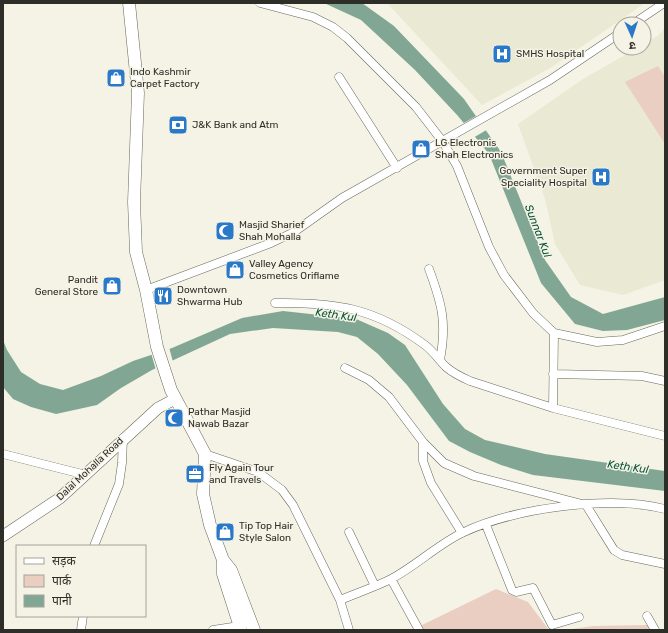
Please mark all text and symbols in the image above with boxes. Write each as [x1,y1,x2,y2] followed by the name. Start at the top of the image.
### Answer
[612,16,652,56] north arrow
[628,39,636,52] text: उ
[491,43,513,65] hospital icon: SMHS Hospital
[516,48,584,60] place label: SMHS Hospital
[130,66,200,90] place label: Indo Kashmir Carpet Factory
[105,67,127,89] shop icon: Indo Kashmir Carpet Factory
[167,114,189,136] bank icon: J&K Bank and Atm
[192,119,278,131] place label: J&K Bank and Atm
[435,137,513,161] place label: LG Electronis Shah Electronics
[410,138,432,160] shop icon: LG Electronis Shah Electronics
[499,165,587,189] place label: Government Super Speciality Hospital
[590,166,612,188] hospital icon: Government Super Speciality Hospital
[522,203,554,260] water label: Sunnar Kul
[239,219,305,243] place label: Masjid Sharief Shah Mohalla
[214,220,236,242] mosque icon: Masjid Sharief Shah Mohalla
[249,258,340,282] place label: Valley Agency Cosmetics Oriflame
[224,259,246,281] shop icon: Valley Agency Cosmetics Oriflame
[35,274,98,298] place label: Pandit General Store
[101,275,123,297] shop icon: Pandit General Store
[177,284,242,308] place label: Downtown Shwarma Hub
[152,285,174,307] restaurant icon: Downtown Shwarma Hub
[315,306,358,324] water label: Keth Kul
[188,406,251,430] place label: Pathar Masjid Nawab Bazar
[163,407,185,429] mosque icon: Pathar Masjid Nawab Bazar
[54,435,126,503] street label: Dalal Mohalla Road
[607,458,650,476] water label: Keth Kul
[209,462,274,486] place label: Fly Again Tour and Travels
[184,463,206,485] office icon: Fly Again Tour and Travels
[239,520,293,544] place label: Tip Top Hair Style Salon
[214,521,236,543] shop icon: Tip Top Hair Style Salon
[16,545,146,617] legend
[52,554,77,568] text: सड़क
[52,574,72,588] text: पार्क
[52,593,73,608] text: पानी

